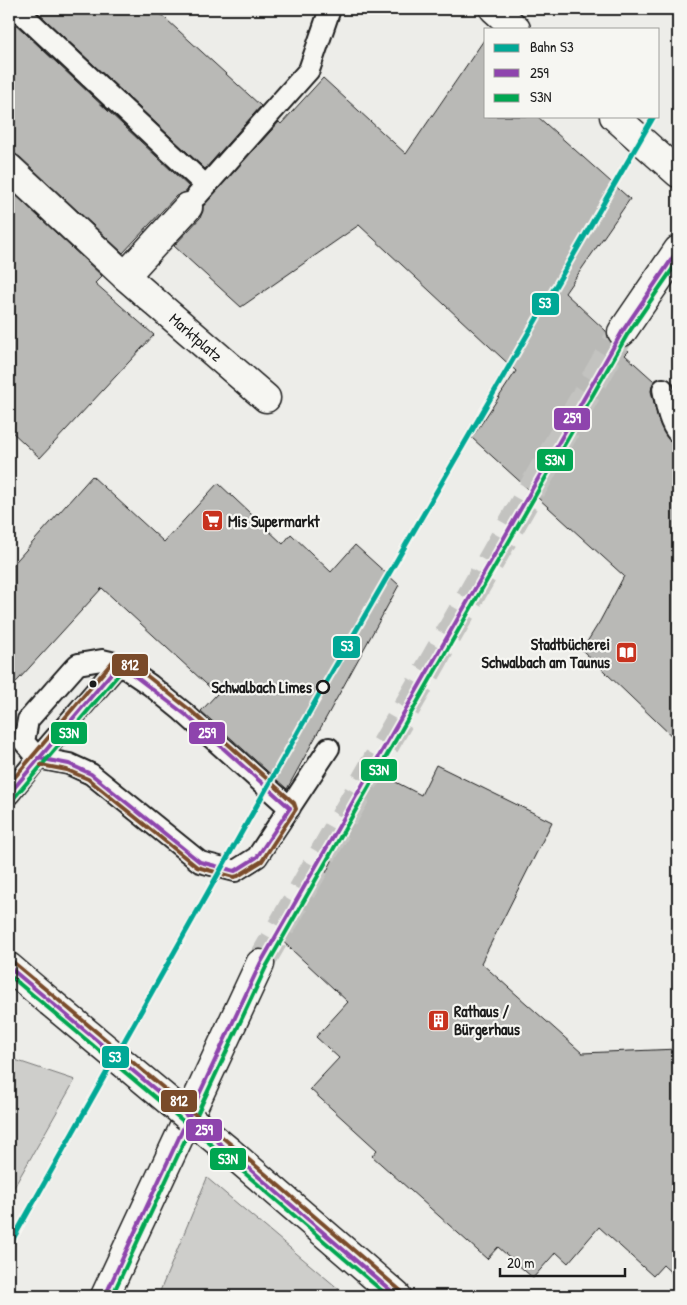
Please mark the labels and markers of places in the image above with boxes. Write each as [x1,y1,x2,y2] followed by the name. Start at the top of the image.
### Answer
[200,509,224,533] supermarket icon: Mis Supermarkt
[228,510,320,533] place label: Mis Supermarkt
[482,633,611,673] place label: Stadtbücherei Schwalbach am Taunus
[614,641,638,665] library icon: Stadtbücherei Schwalbach am Taunus
[211,676,313,698] place label: Schwalbach Limes
[88,679,98,689] unlabelled marker
[316,680,330,694] marker: Schwalbach Limes
[454,1000,521,1041] place label: Rathaus / Bürgerhaus
[426,1008,450,1032] building icon: Rathaus / Bürgerhaus

